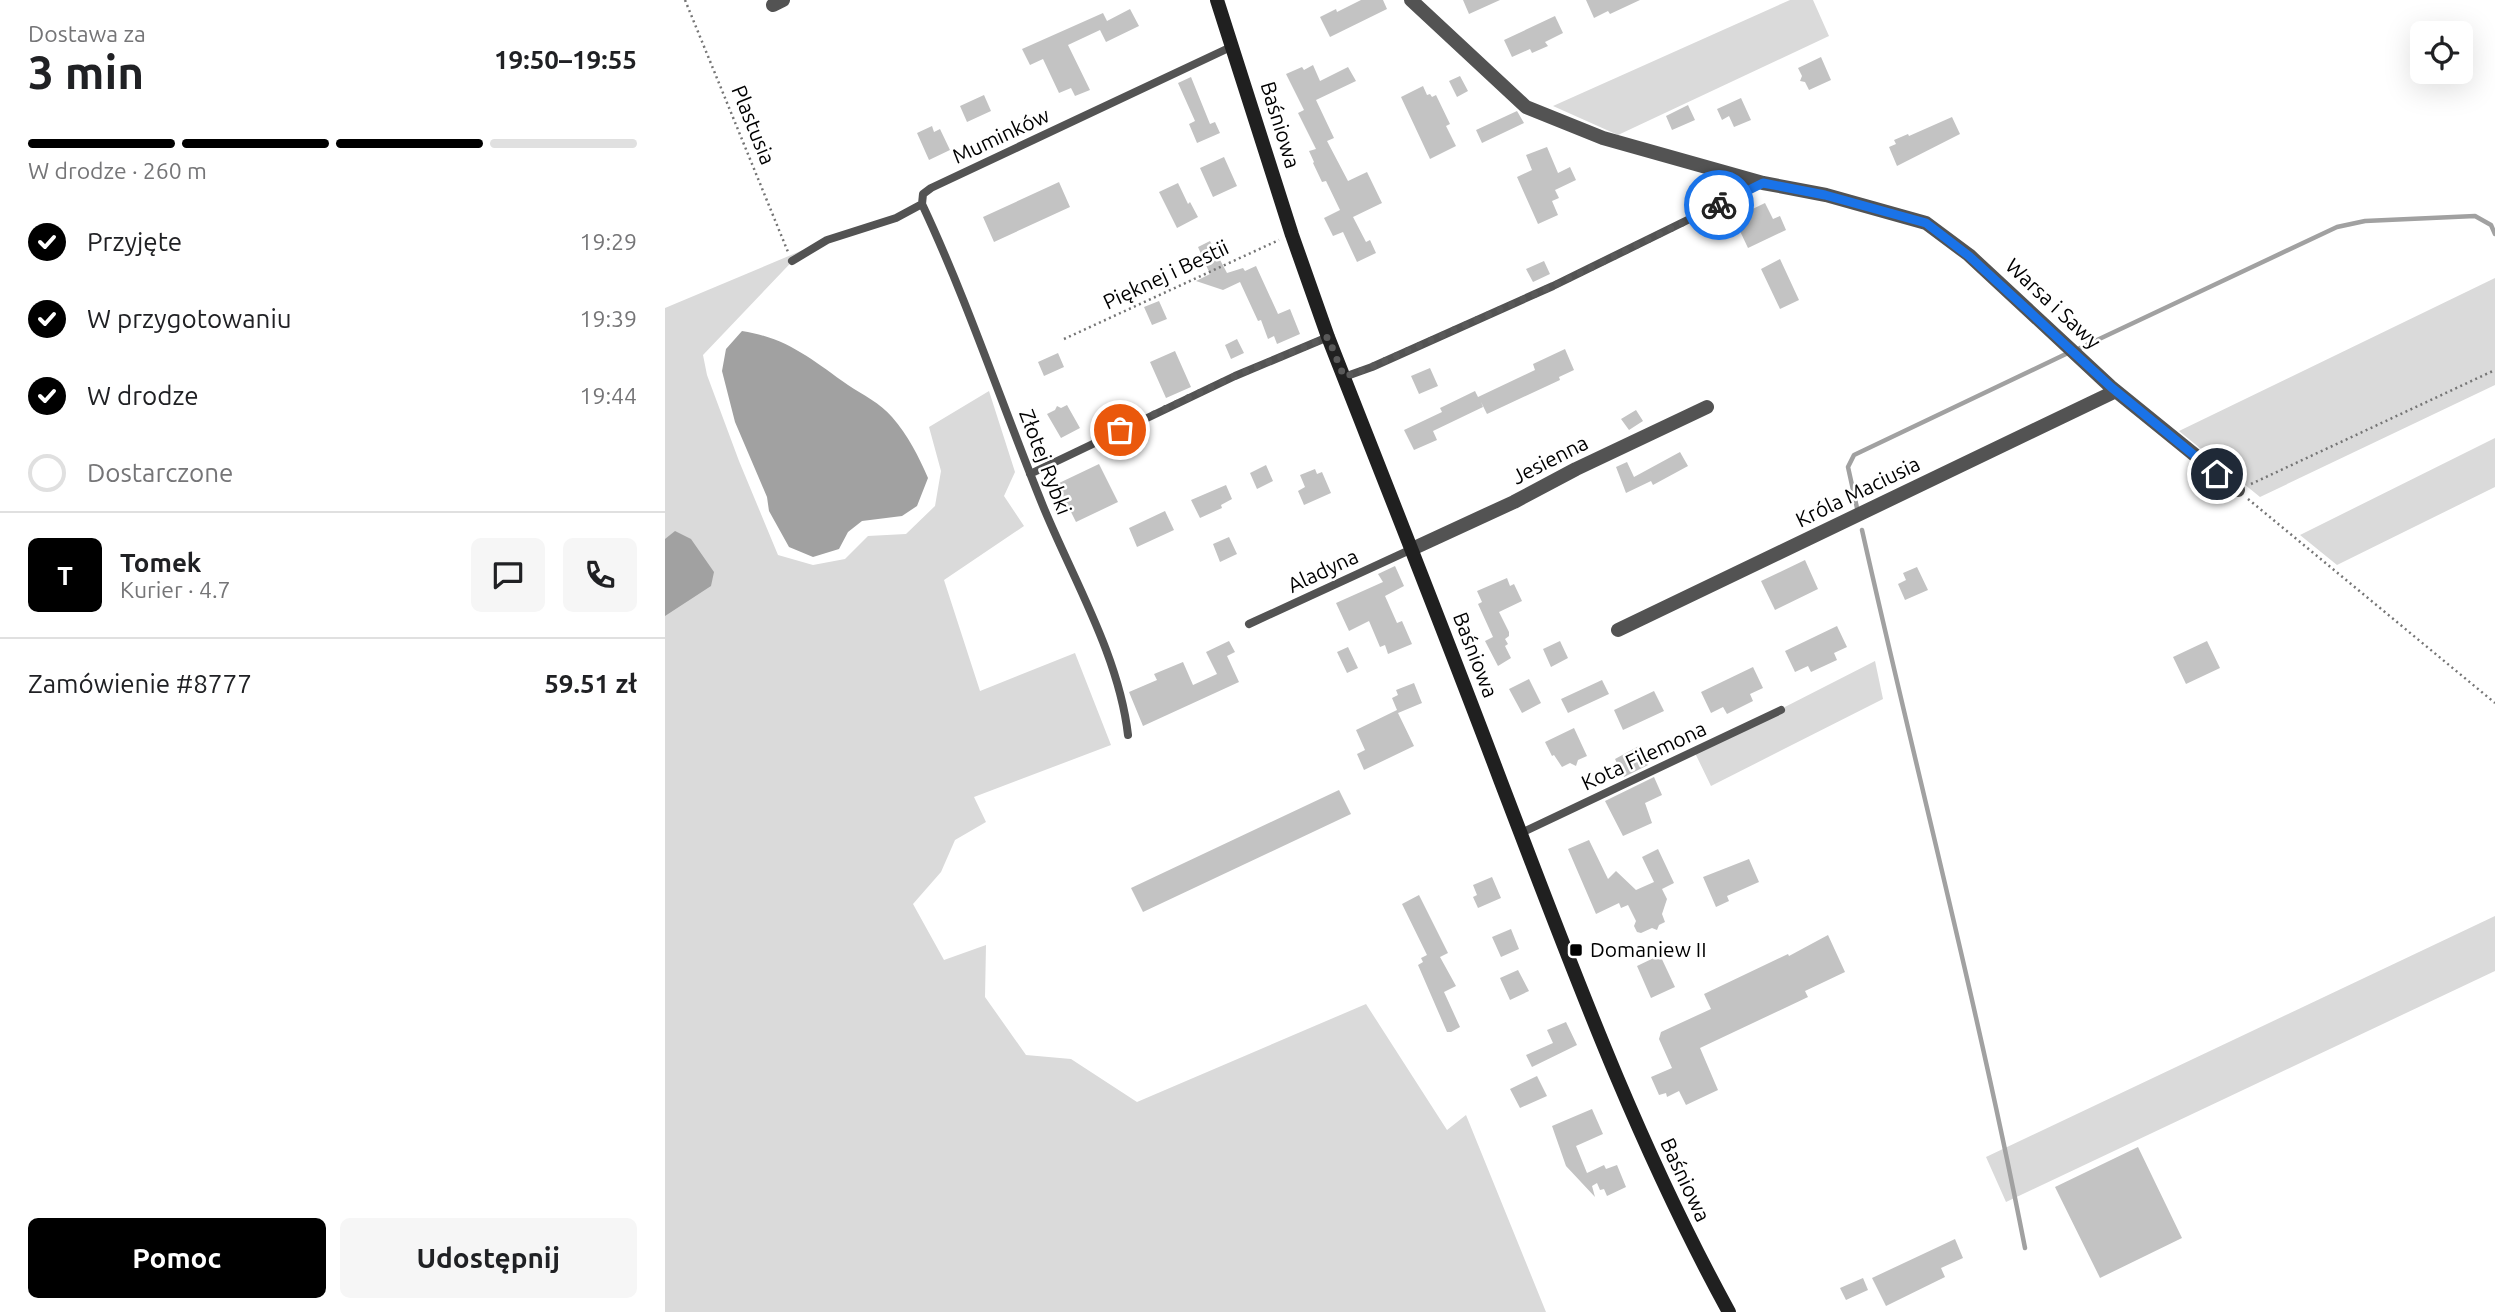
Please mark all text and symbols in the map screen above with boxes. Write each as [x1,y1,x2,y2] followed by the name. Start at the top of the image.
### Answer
[28,21,146,46] text: Dostawa za
[2410,21,2473,84] map controls
[2410,21,2473,84] button: locate
[494,45,637,74] text: 19:50–19:55
[28,46,144,98] text: 3 min
[1256,78,1306,171] street label: Baśniowa
[727,82,781,168] street label: Plastusia
[948,102,1053,168] street label: Muminków
[28,158,207,183] text: W drodze · 260 m
[1684,170,1754,240] courier
[1700,186,1738,224] icon: bike
[28,223,66,261] icon: check
[87,227,182,256] text: Przyjęte
[579,229,637,254] text: 19:29
[1099,235,1232,314] street label: Pięknej i Bestii
[2001,253,2106,353] street label: Warsa i Sawy
[28,300,66,338] icon: check
[87,304,292,333] text: W przygotowaniu
[579,306,637,331] text: 19:39
[28,377,66,415] icon: check
[87,381,199,410] text: W drodze
[579,383,637,408] text: 19:44
[1090,400,1150,460] pin
[1015,406,1077,518] street label: Złotej Rybki
[1101,411,1139,449] icon: bag
[1507,430,1592,489] street label: Jesienna
[2187,444,2247,504] pin
[1792,451,1924,531] street label: Króla Maciusia
[2198,455,2236,493] icon: home
[87,458,233,487] text: Dostarczone
[471,538,545,612] button: chat
[563,538,637,612] button: phone
[1283,543,1362,597] street label: Aladyna
[120,548,201,577] text: Tomek
[57,561,73,590] text: T
[120,577,231,602] text: Kurier · 4.7
[1449,608,1503,701] street label: Baśniowa
[28,669,252,698] text: Zamówienie #8777
[544,669,637,698] text: 59.51 zł
[1577,716,1710,795] street label: Kota Filemona
[1590,937,1707,961] place label: Domaniew II
[1568,942,1584,958] marker: Domaniew II
[1656,1134,1716,1225] street label: Baśniowa
[28,1218,326,1298] button: Pomoc
[340,1218,637,1298] button: Udostępnij

